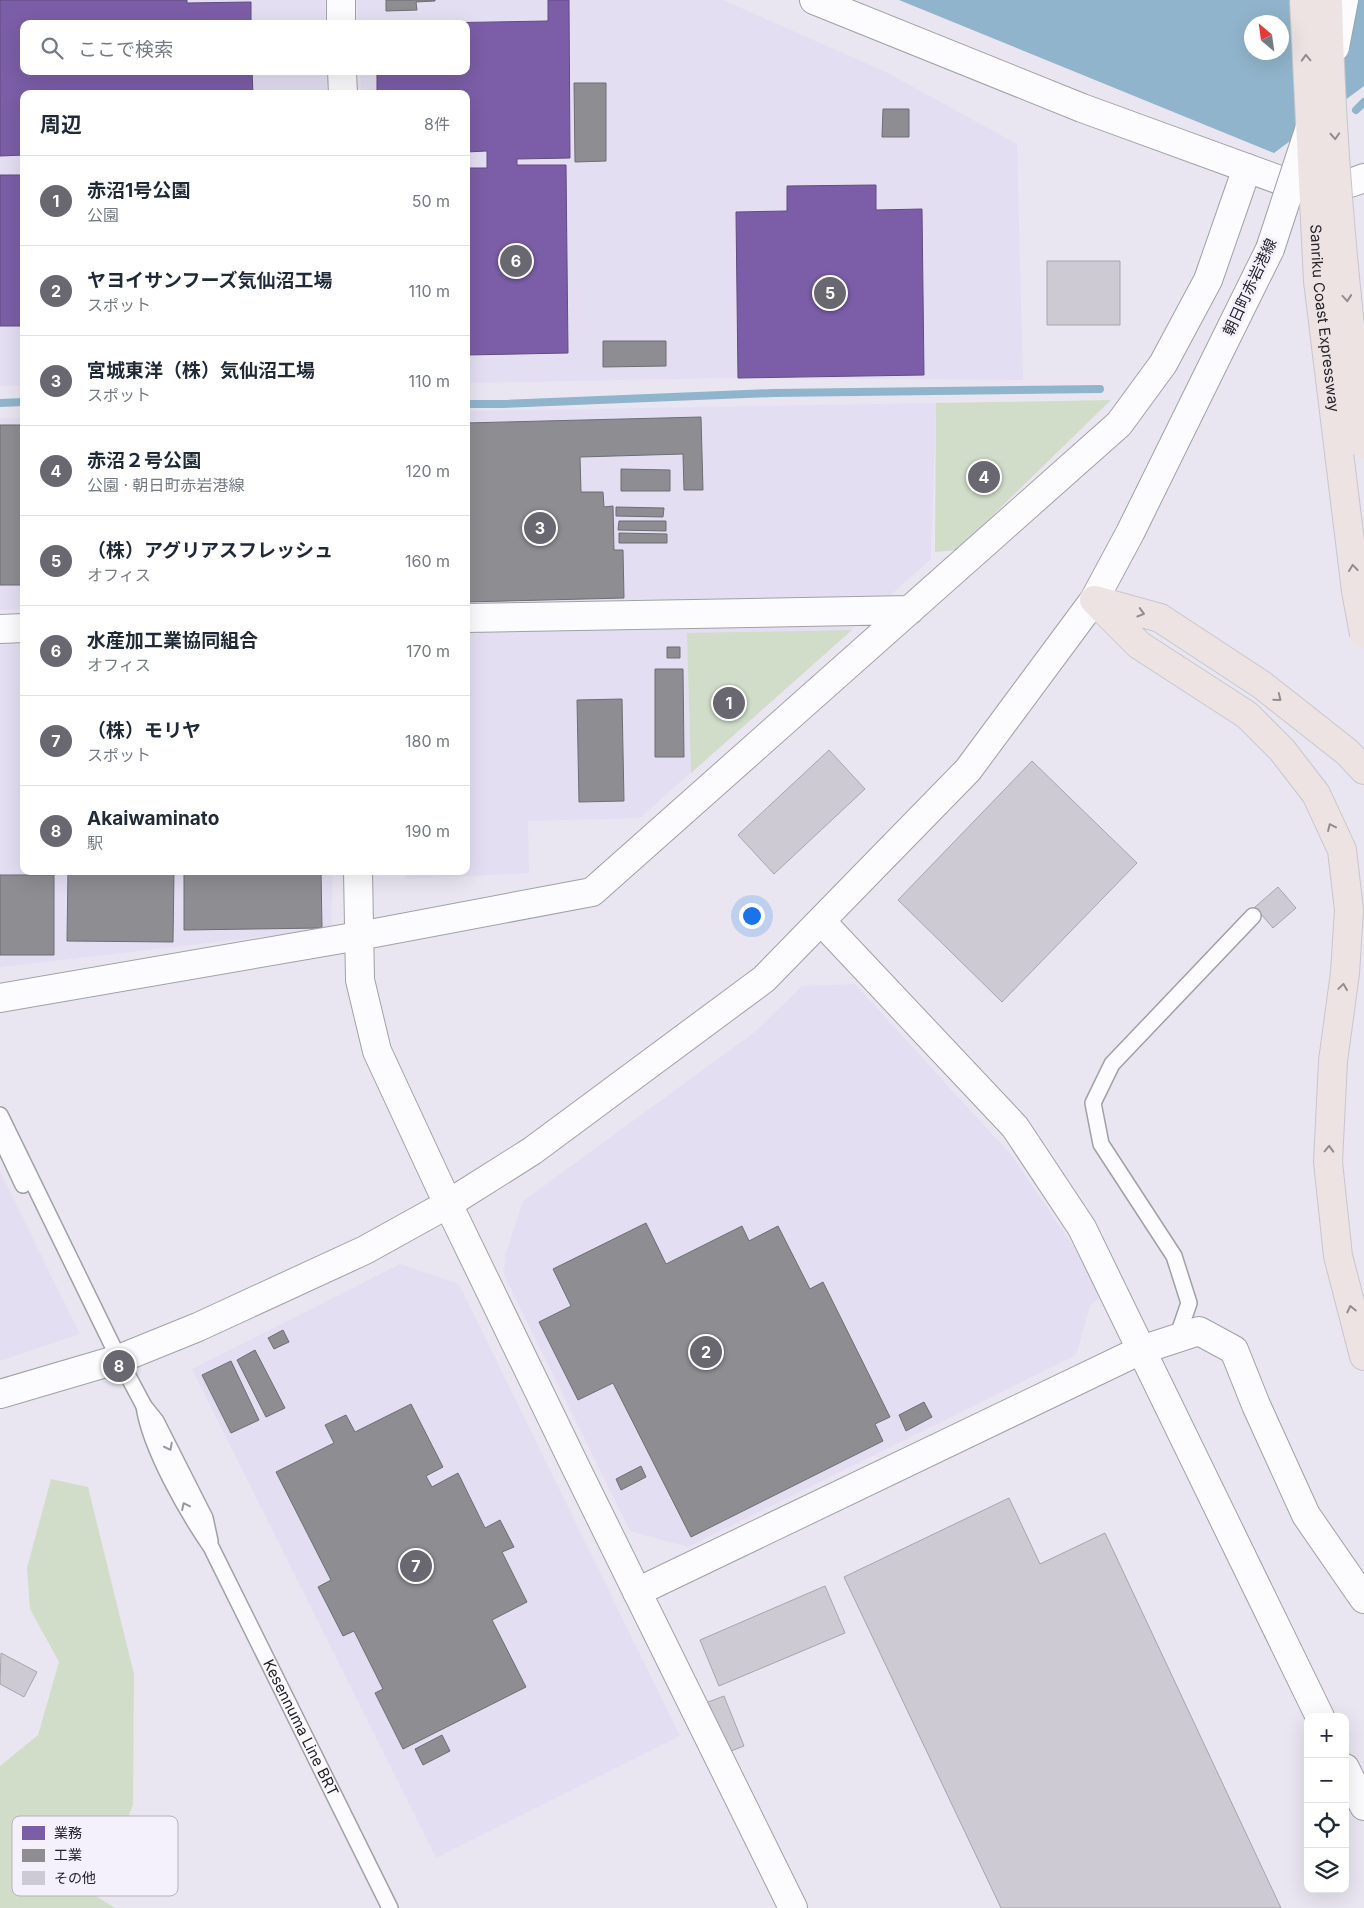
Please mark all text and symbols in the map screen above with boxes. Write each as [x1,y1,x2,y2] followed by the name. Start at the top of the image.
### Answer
[1244,15,1289,60] north arrow
[20,20,470,75] search box
[38,34,66,62] icon: search
[78,38,173,61] text: ここで検索
[1301,54,1312,62] one-way arrow
[40,112,82,137] text: 周辺
[424,114,450,134] text: 8件
[1329,132,1340,140] one-way arrow
[87,179,190,202] text: 赤沼1号公園
[53,191,59,211] text: 1
[412,191,450,211] text: 50 m
[87,205,119,225] text: 公園
[1306,224,1344,414] street label: Sanriku Coast Expressway
[1219,235,1280,338] street label: 朝日町赤岩港線
[500,242,532,280] pin: 6
[87,269,332,292] text: ヤヨイサンフーズ気仙沼工場
[814,274,846,312] pin: 5
[51,281,61,301] text: 2
[408,281,450,301] text: 110 m
[1342,294,1353,302] one-way arrow
[87,295,151,315] text: スポット
[87,359,315,382] text: 宮城東洋（株）気仙沼工場
[51,371,61,391] text: 3
[408,371,450,391] text: 110 m
[87,385,151,405] text: スポット
[87,449,201,472] text: 赤沼２号公園
[968,458,1000,496] pin: 4
[51,461,61,481] text: 4
[405,461,450,481] text: 120 m
[87,475,245,495] text: 公園 · 朝日町赤岩港線
[524,509,556,547] pin: 3
[87,539,333,562] text: （株）アグリアスフレッシュ
[51,551,61,571] text: 5
[405,551,450,571] text: 160 m
[1349,564,1359,573] one-way arrow
[87,565,151,585] text: オフィス
[1136,607,1145,617] one-way arrow
[87,629,258,652] text: 水産加工業協同組合
[51,641,61,661] text: 6
[406,641,450,661] text: 170 m
[87,655,151,675] text: オフィス
[713,684,745,722] pin: 1
[1273,692,1282,701] one-way arrow
[87,719,201,742] text: （株）モリヤ
[51,731,61,751] text: 7
[405,731,450,751] text: 180 m
[87,745,151,765] text: スポット
[87,807,219,830] text: Akaiwaminato
[51,821,61,841] text: 8
[405,821,450,841] text: 190 m
[1328,824,1338,833] one-way arrow
[87,833,103,853] text: 駅
[739,903,765,929] your location
[1337,983,1348,991] one-way arrow
[1324,1144,1334,1152] one-way arrow
[1346,1305,1357,1314] one-way arrow
[690,1333,722,1371] pin: 2
[103,1347,135,1385] pin: 8
[163,1442,173,1451] one-way arrow
[181,1502,192,1511] one-way arrow
[400,1547,432,1585] pin: 7
[259,1656,343,1799] street label: Kesennuma Line BRT
[1304,1713,1349,1893] map controls
[1304,1713,1349,1758] button: +
[1304,1758,1349,1803] button: −
[1304,1803,1349,1848] button: locate
[12,1816,178,1896] legend
[54,1824,82,1841] text: 業務
[54,1846,82,1863] text: 工業
[1304,1848,1349,1893] button: layers
[54,1869,96,1886] text: その他

